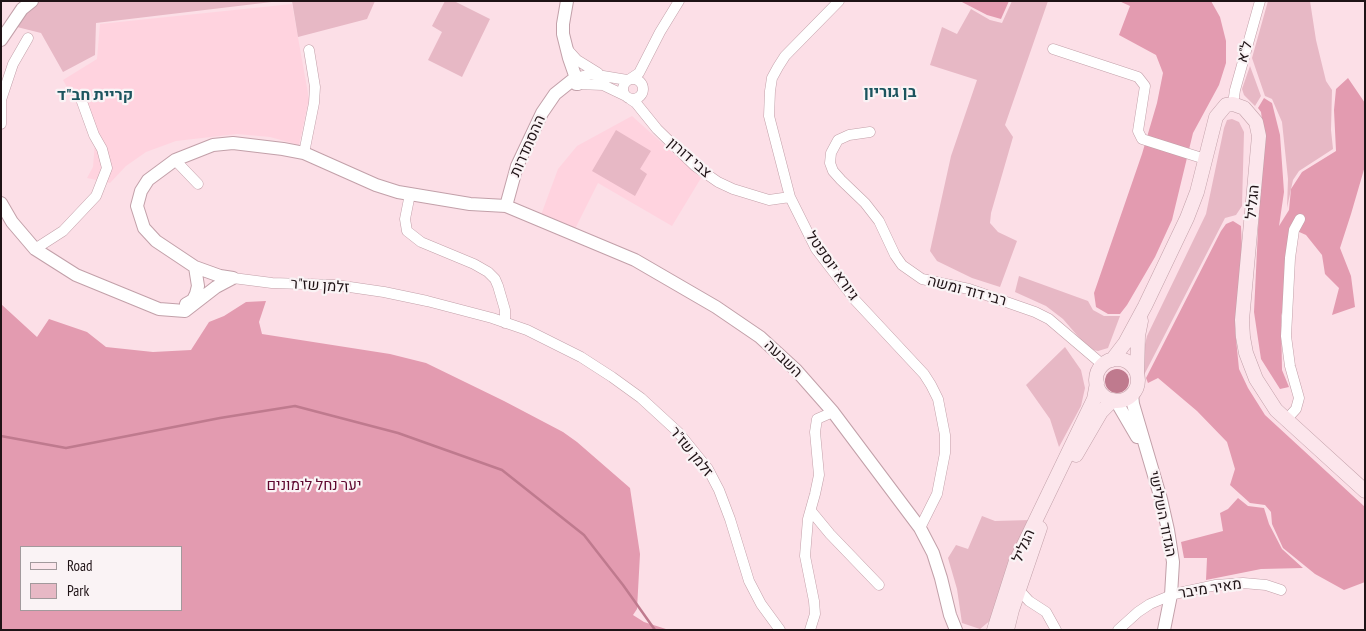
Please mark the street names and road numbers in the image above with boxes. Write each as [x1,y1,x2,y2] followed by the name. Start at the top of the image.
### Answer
[1233,39,1257,65] street label: ל"א
[506,112,550,180] street label: ההסתדרות
[663,134,715,182] street label: צבי דורון
[1243,184,1263,220] street label: הגליל
[802,228,862,304] street label: גיורא יוספטל
[926,272,1008,310] street label: רבי דוד ומשה
[290,275,350,297] street label: זלמן שז"ר
[760,337,806,381] street label: השבעה
[665,423,717,481] street label: זלמן שז"ר
[1144,469,1180,559] street label: הגדוד השלישי
[1009,527,1039,565] street label: הגליל
[1177,575,1243,603] street label: מאיר מיבר

